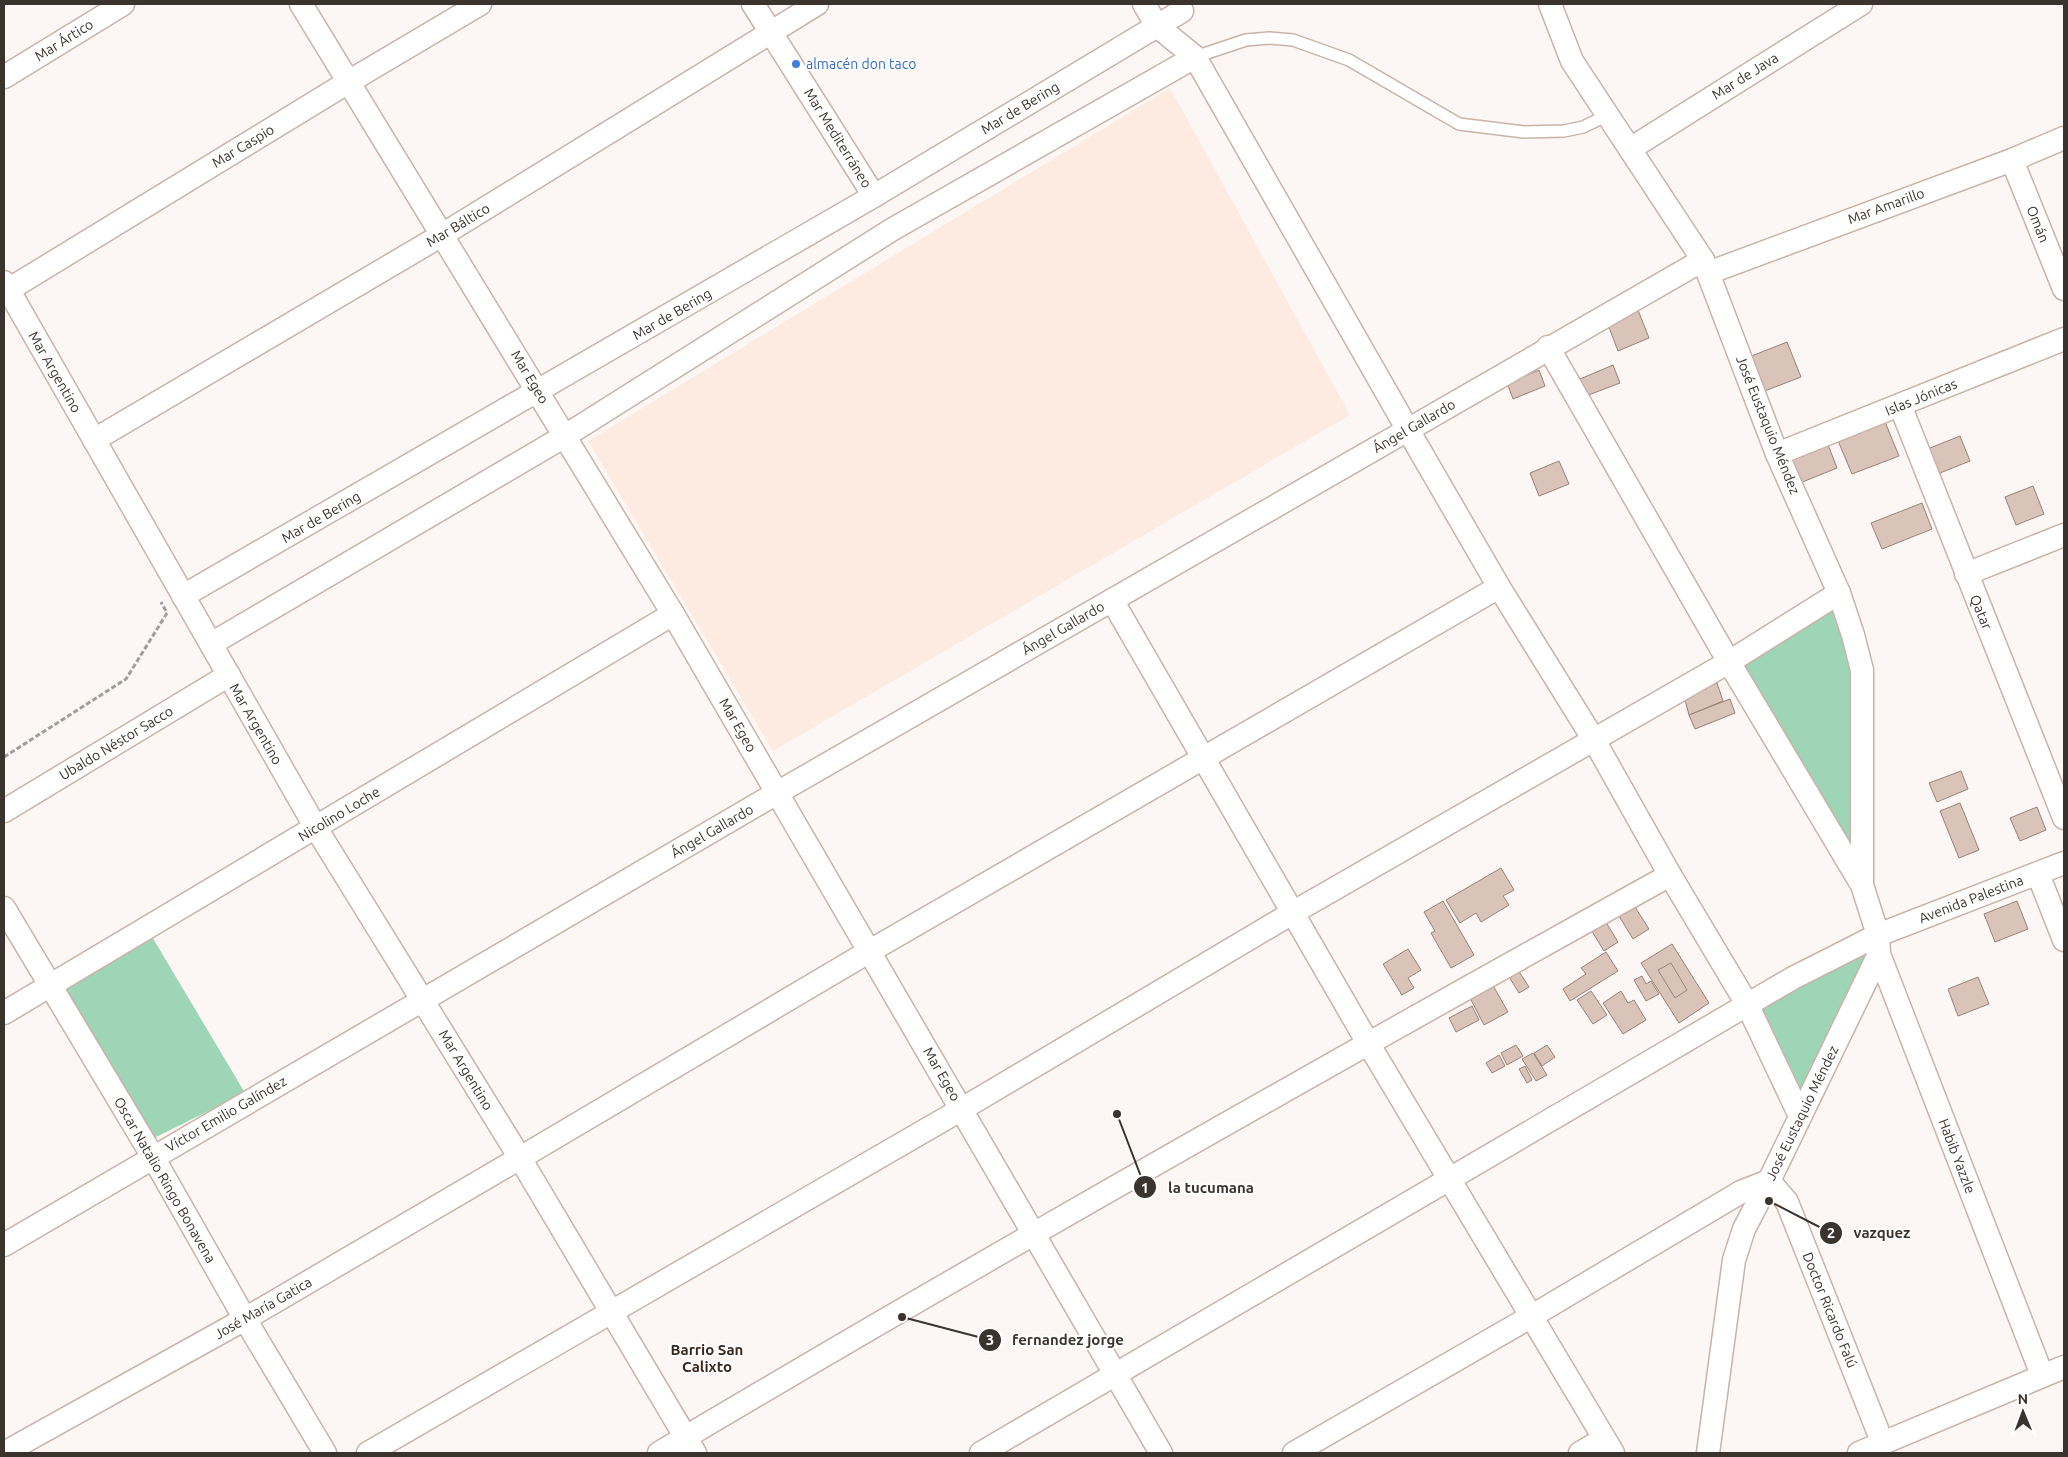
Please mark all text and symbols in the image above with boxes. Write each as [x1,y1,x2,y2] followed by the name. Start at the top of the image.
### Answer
[31,15,96,64] street label: Mar Ártico
[1709,49,1781,103] street label: Mar de Java
[806,56,916,72] place label: almacén don taco
[790,58,802,70] marker: almacén don taco
[978,78,1062,138] street label: Mar de Bering
[801,85,875,191] street label: Mar Mediterráneo
[209,121,277,171] street label: Mar Caspio
[1845,185,1927,227] street label: Mar Amarillo
[423,200,493,250] street label: Mar Báltico
[2023,203,2053,245] street label: Omán
[630,285,714,343] street label: Mar de Bering
[25,329,85,415] street label: Mar Argentino
[508,347,552,407] street label: Mar Egeo
[1733,353,1803,497] street label: José Eustaquio Méndez
[1883,375,1959,419] street label: Islas Jónicas
[1369,395,1458,456] street label: Ángel Gallardo
[279,488,363,546] street label: Mar de Bering
[1967,592,1995,632] street label: Qatar
[1018,597,1107,658] street label: Ángel Gallardo
[226,681,286,767] street label: Mar Argentino
[716,695,760,755] street label: Mar Egeo
[56,703,176,783] street label: Ubaldo Néstor Sacco
[295,783,383,845] street label: Nicolino Loche
[667,800,756,861] street label: Ángel Gallardo
[1917,872,2025,926] street label: Avenida Palestina
[436,1027,496,1113] street label: Mar Argentino
[1762,1043,1842,1183] street label: José Eustaquio Méndez
[920,1044,964,1104] street label: Mar Egeo
[163,1073,289,1155] street label: Víctor Emilio Galíndez
[111,1094,219,1266] street label: Oscar Natalio Ringo Bonavena
[1935,1116,1979,1196] street label: Habib Yazzle
[1133,1172,1264,1202] callout: la tucumana
[1141,1179,1149,1196] text: 1
[1168,1179,1254,1196] text: la tucumana
[1818,1218,1920,1248] callout: vazquez
[1827,1224,1835,1241] text: 2
[1854,1224,1910,1241] text: vazquez
[1800,1250,1860,1370] street label: Doctor Ricardo Falú
[212,1274,314,1342] street label: José María Gatica
[977,1325,1134,1355] callout: fernandez jorge
[986,1331,994,1348] text: 3
[1012,1331,1124,1348] text: fernandez jorge
[671,1341,743,1375] district label: Barrio San Calixto
[1998,1387,2048,1437] north arrow
[2017,1391,2028,1407] text: N

